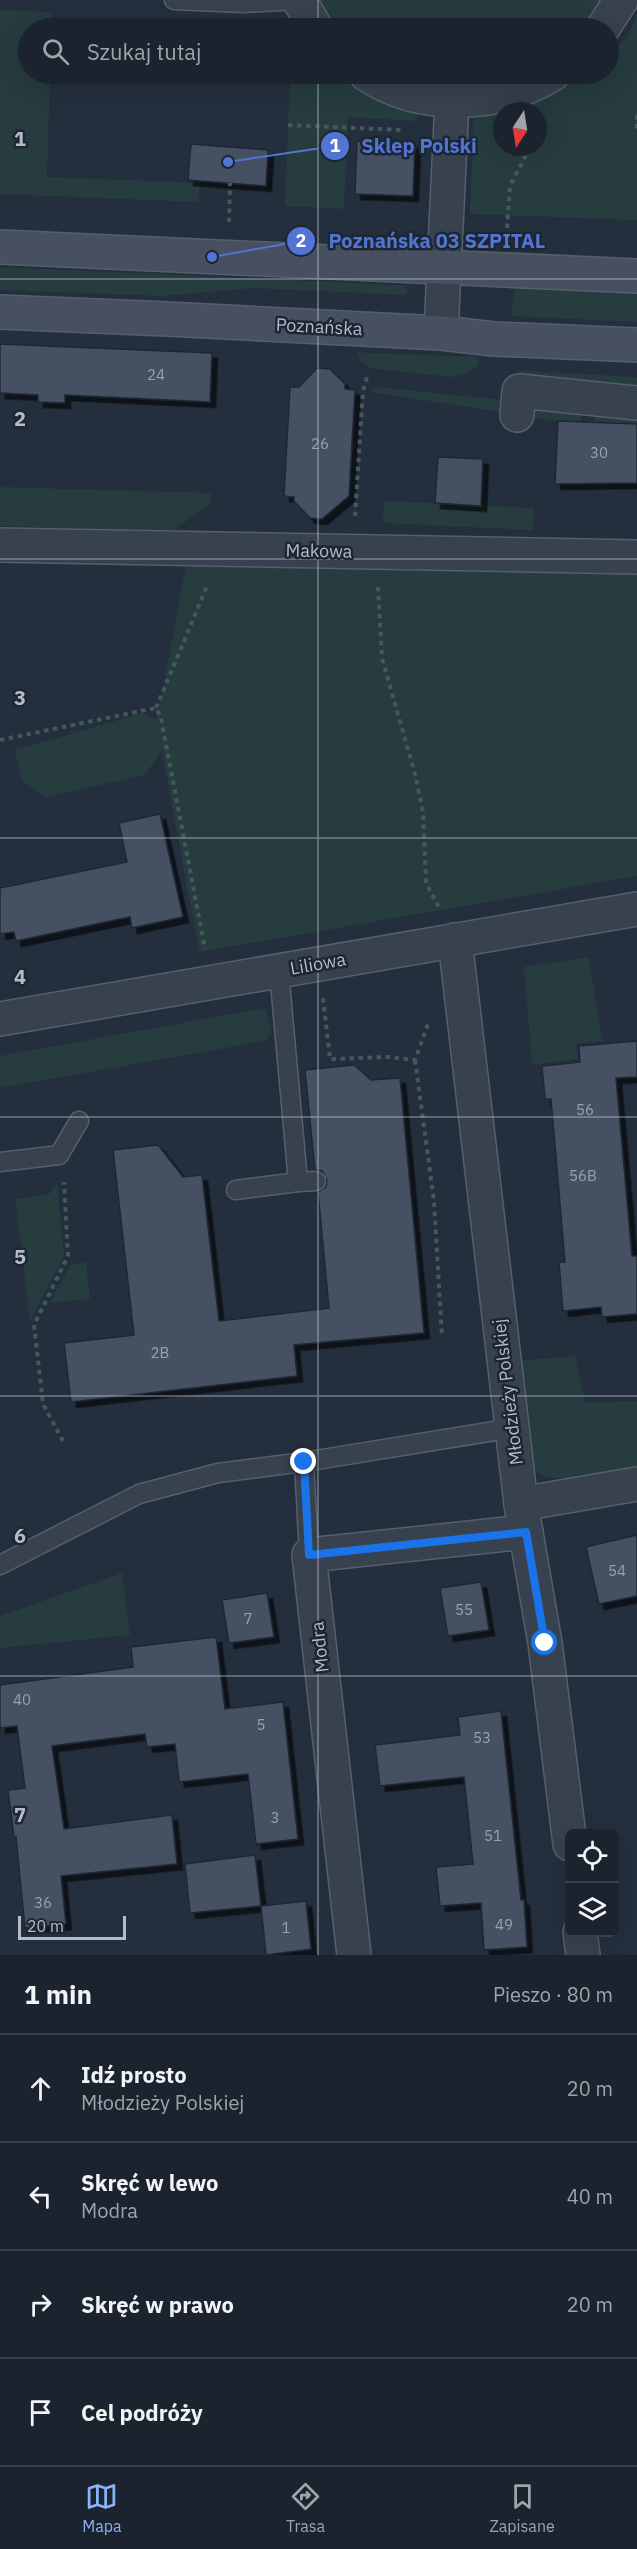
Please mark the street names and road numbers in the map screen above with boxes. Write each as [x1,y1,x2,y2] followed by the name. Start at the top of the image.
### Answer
[275,313,363,340] street label: Poznańska
[285,538,353,563] street label: Makowa
[288,947,348,980] street label: Liliowa
[487,1318,528,1466] street label: Młodzieży Polskiej
[305,1620,334,1674] street label: Modra

